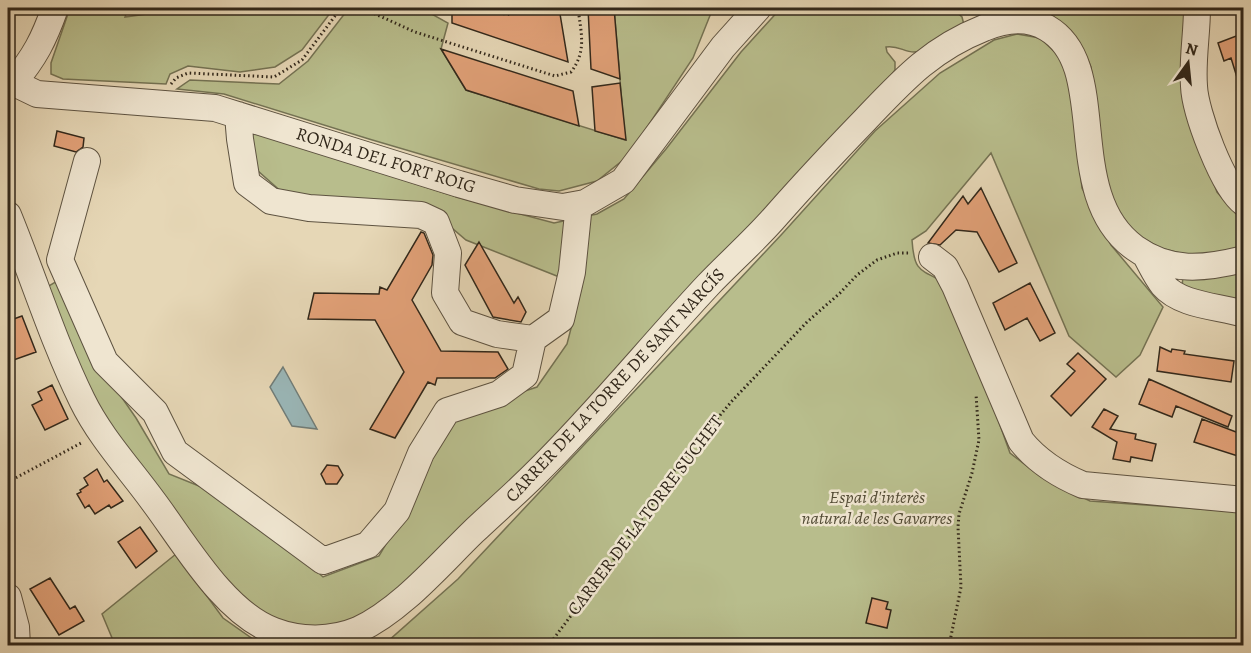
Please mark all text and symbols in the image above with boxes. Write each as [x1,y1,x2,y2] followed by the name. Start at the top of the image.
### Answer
[1158,33,1218,93] north arrow
[1183,37,1200,62] text: N
[293,121,479,199] street label: RONDA DEL FORT ROIG
[500,263,730,507] street label: CARRER DE LA TORRE DE SANT NARCÍS
[562,410,728,620] street label: CARRER DE LA TORRE SUCHET
[802,485,952,530] park label: Espai d'interès natural de les Gavarres

